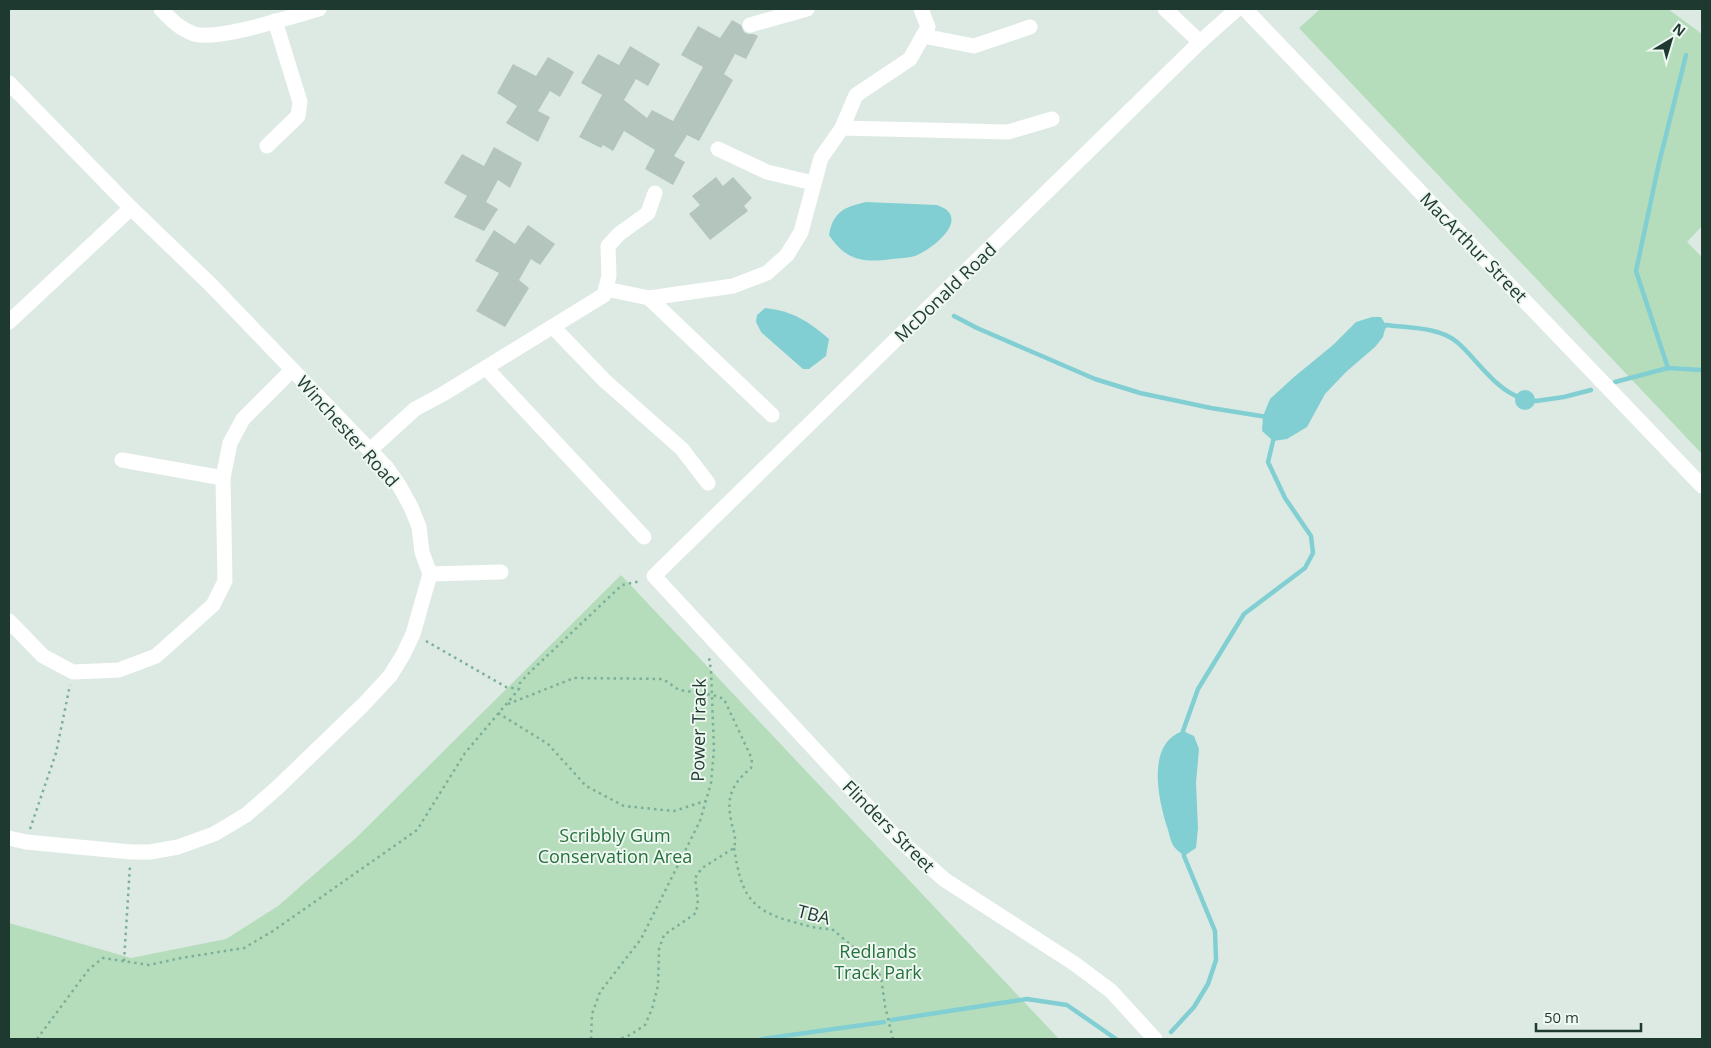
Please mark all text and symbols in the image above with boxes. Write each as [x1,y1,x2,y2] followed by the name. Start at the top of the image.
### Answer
[1646,15,1696,65] north arrow
[1669,18,1690,40] text: N
[1415,187,1533,307] street label: MacArthur Street
[889,237,1001,347] street label: McDonald Road
[292,370,404,492] street label: Winchester Road
[685,678,711,782] street label: Power Track
[838,775,940,877] street label: Flinders Street
[538,823,692,868] park label: Scribbly Gum Conservation Area
[795,898,833,930] street label: TBA
[834,939,922,984] park label: Redlands Track Park
[1536,1000,1641,1032] scale bar
[1544,1007,1579,1027] text: 50 m

